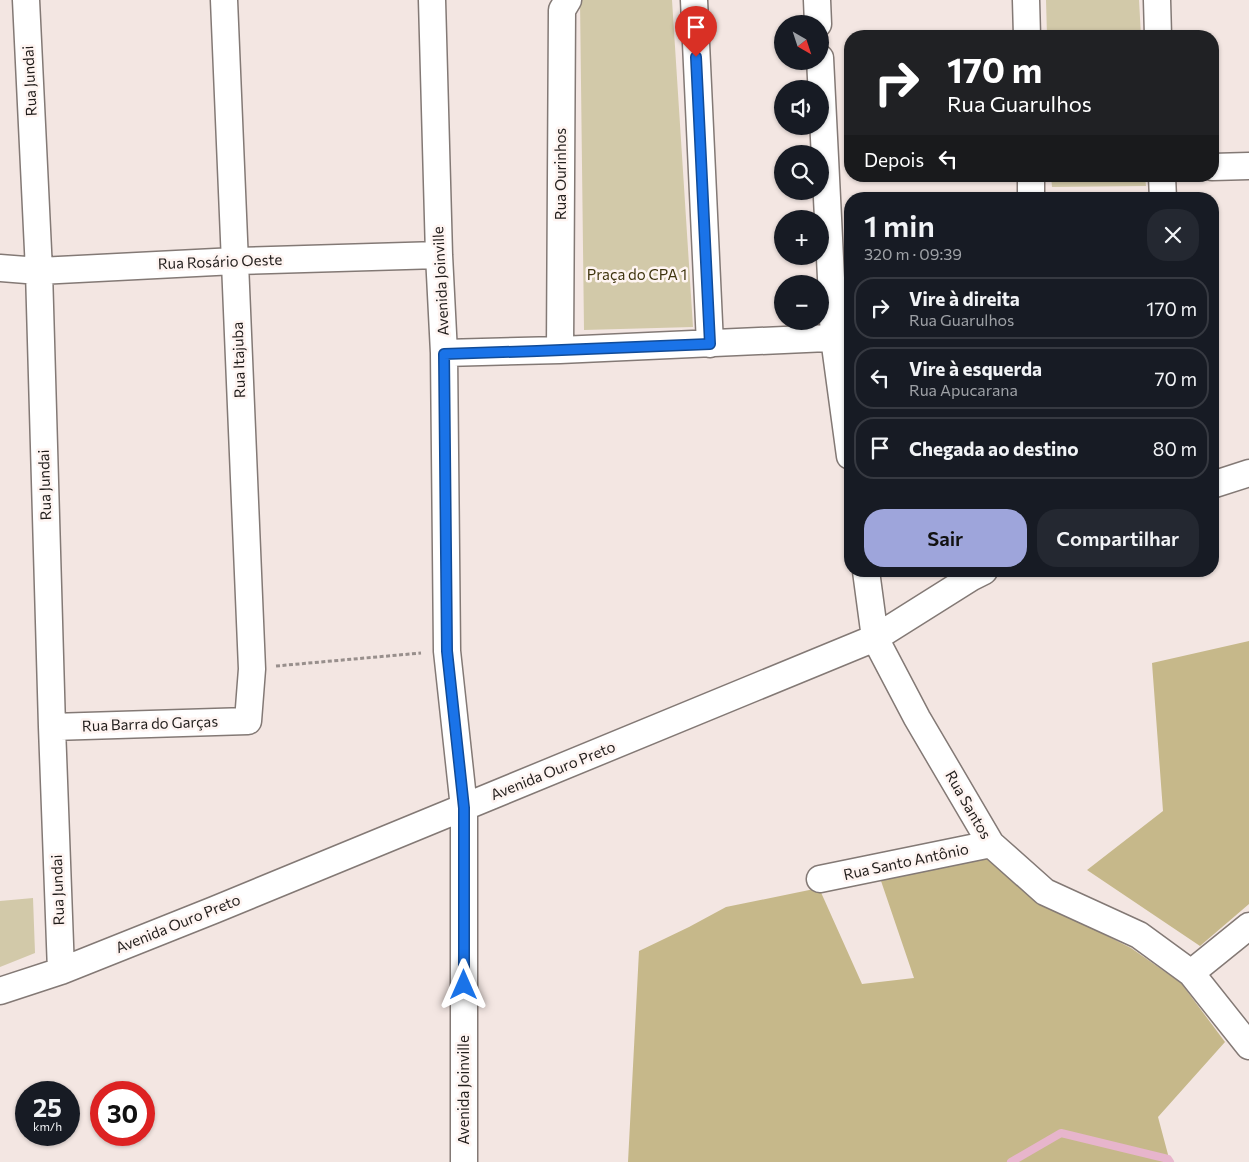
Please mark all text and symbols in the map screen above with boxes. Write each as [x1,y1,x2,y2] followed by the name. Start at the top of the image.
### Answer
[675,6,717,57] pin
[682,13,710,41] icon: arrive
[774,15,829,70] north arrow
[774,15,829,330] map controls
[18,45,40,117] street label: Rua Jundai
[947,47,1042,90] text: 170 m
[864,50,929,115] icon: right
[774,80,829,135] button: sound
[947,90,1092,117] text: Rua Guarulhos
[551,128,569,220] street label: Rua Ourinhos
[774,145,829,200] button: search
[934,145,962,173] icon: left
[864,148,924,171] text: Depois
[864,206,935,243] text: 1 min
[1147,209,1199,261] button: close
[774,210,829,265] button: +
[428,226,452,336] street label: Avenida Joinville
[864,244,962,263] text: 320 m · 09:39
[157,250,283,272] street label: Rua Rosário Oeste
[587,265,687,283] park label: Praça do CPA 1
[774,275,829,330] button: −
[909,287,1020,310] text: Vire à direita
[866,294,894,322] icon: right
[1146,297,1197,320] text: 170 m
[909,310,1014,329] text: Rua Guarulhos
[228,322,248,398] street label: Rua Itajuba
[909,357,1042,380] text: Vire à esquerda
[866,364,894,392] icon: left
[1154,367,1197,390] text: 70 m
[909,380,1018,399] text: Rua Apucarana
[866,434,894,462] icon: arrive
[909,437,1079,460] text: Chegada ao destino
[1153,437,1197,460] text: 80 m
[34,449,54,521] street label: Rua Jundai
[864,509,1027,567] button: Sair
[1037,509,1199,567] button: Compartilhar
[82,712,219,734] street label: Rua Barra do Garças
[488,737,618,803] street label: Avenida Ouro Preto
[942,767,996,842] street label: Rua Santos
[842,839,970,883] street label: Rua Santo Antônio
[47,854,67,926] street label: Rua Jundai
[113,890,243,956] street label: Avenida Ouro Preto
[437,958,489,1010] position arrow
[454,1035,472,1145] street label: Avenida Joinville
[90,1081,155,1146] speed limit sign: 30
[33,1092,62,1122] text: 25
[33,1119,62,1133] text: km/h

